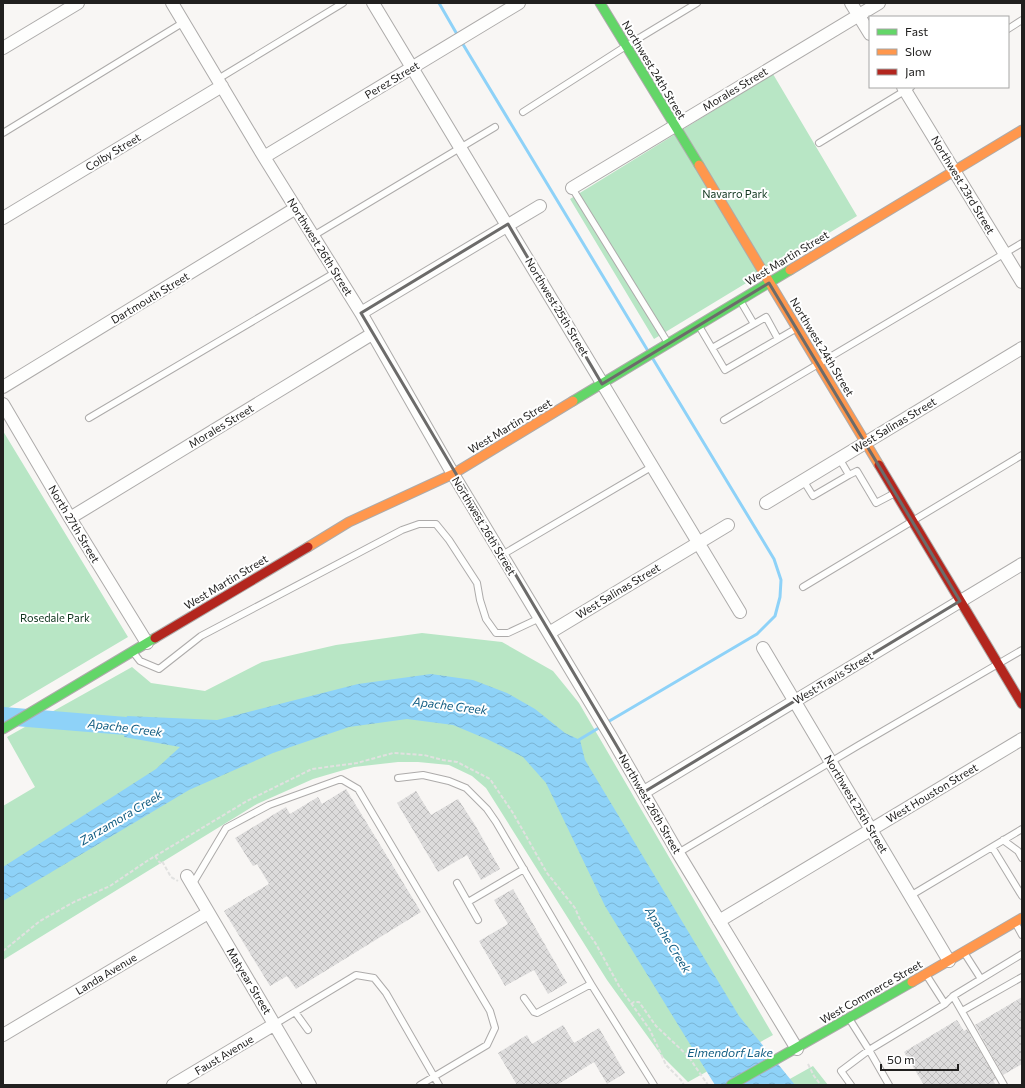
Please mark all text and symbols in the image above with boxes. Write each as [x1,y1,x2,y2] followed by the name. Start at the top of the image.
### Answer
[869,16,1009,88] legend
[620,18,689,122] street label: Northwest 24th Street
[905,24,928,38] text: Fast
[905,44,932,58] text: Slow
[362,58,422,101] street label: Perez Street
[700,64,770,113] street label: Morales Street
[905,64,925,79] text: Jam
[83,130,143,173] street label: Colby Street
[929,133,998,237] street label: Northwest 23rd Street
[702,187,768,200] park label: Navarro Park
[285,195,356,298] street label: Northwest 26th Street
[743,227,831,288] street label: West Martin Street
[523,255,592,359] street label: Northwest 25th Street
[108,269,192,326] street label: Dartmouth Street
[788,295,857,399] street label: Northwest 24th Street
[849,394,939,455] street label: West Salinas Street
[466,395,554,456] street label: West Martin Street
[186,401,256,450] street label: Morales Street
[450,474,519,578] street label: Northwest 26th Street
[46,483,103,565] street label: North 27th Street
[182,551,270,612] street label: West Martin Street
[573,560,663,621] street label: West Salinas Street
[20,611,90,624] park label: Rosedale Park
[791,648,875,706] street label: West Travis Street
[411,693,489,717] water label: Apache Creek
[86,715,164,739] water label: Apache Creek
[617,752,684,856] street label: Northwest 26th Street
[822,752,891,856] street label: Northwest 25th Street
[884,760,980,825] street label: West Houston Street
[76,787,165,848] water label: Zarzamora Creek
[642,903,695,975] water label: Apache Creek
[224,945,275,1017] street label: Matyear Street
[73,950,139,997] street label: Landa Avenue
[817,957,924,1026] street label: West Commerce Street
[192,1032,256,1077] street label: Faust Avenue
[687,1045,773,1059] water label: Elmendorf Lake
[881,1046,958,1072] scale bar
[887,1052,915,1066] text: 50 m

